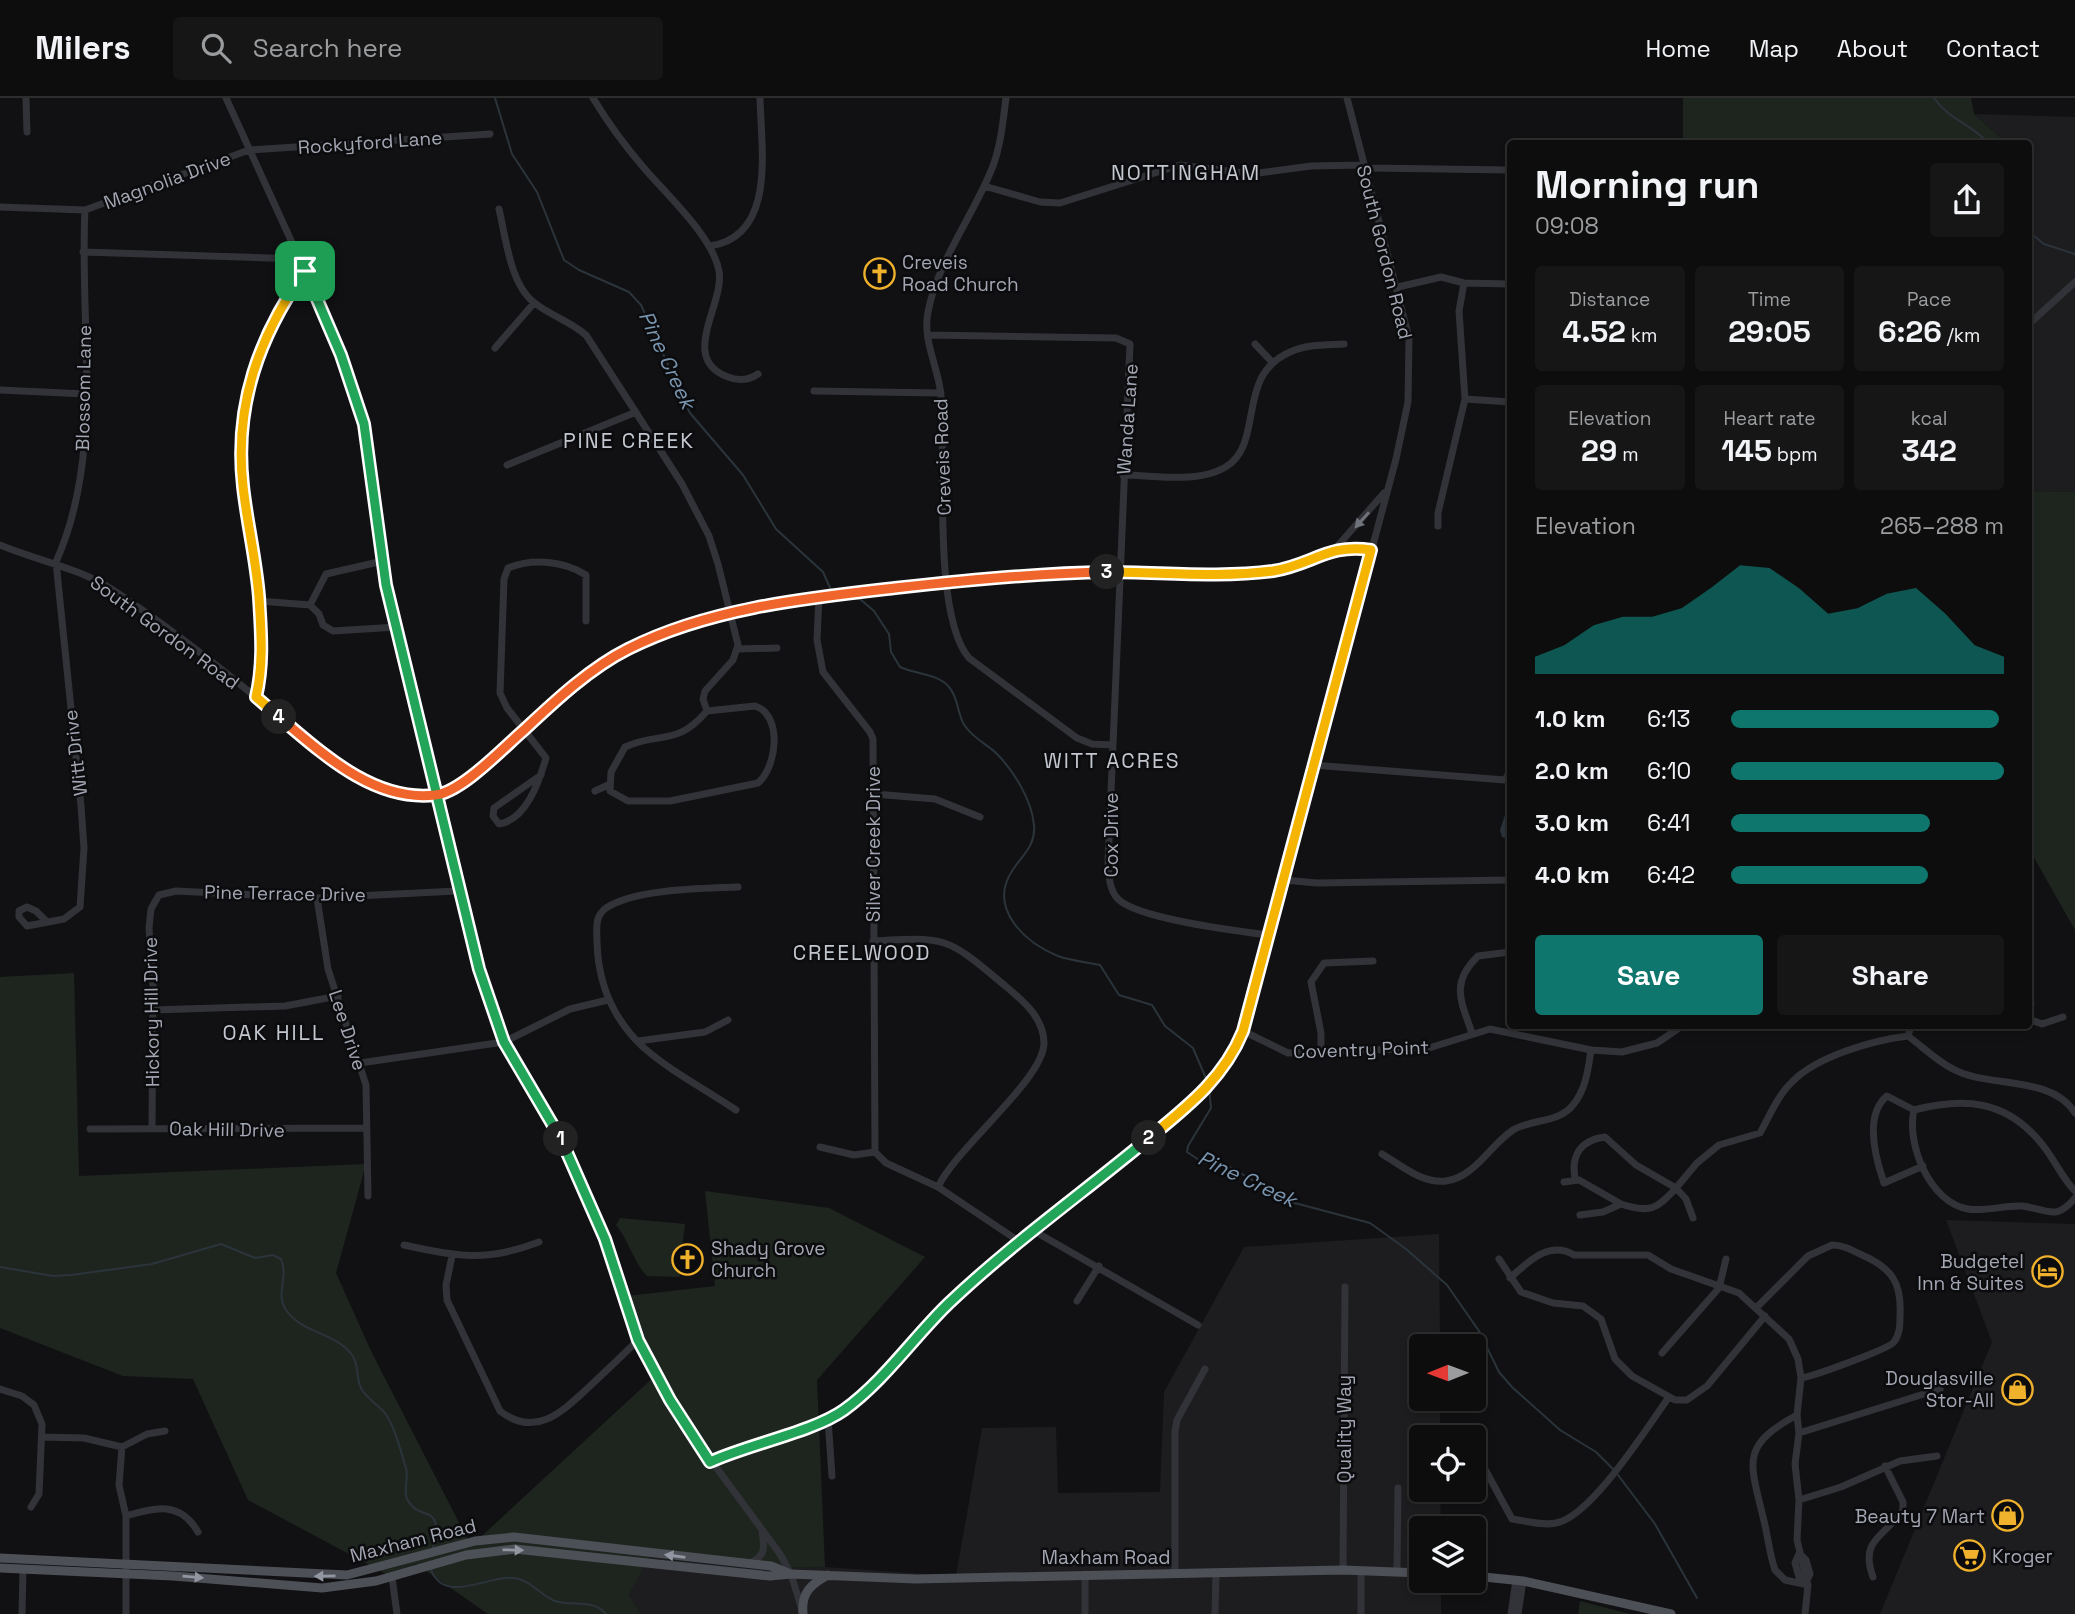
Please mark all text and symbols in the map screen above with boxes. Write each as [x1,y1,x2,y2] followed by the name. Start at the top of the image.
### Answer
[173,17,663,80] search box
[35,27,131,69] text: Milers
[197,29,235,67] icon: search
[253,31,403,65] text: Search here
[1645,33,1711,64] text: Home
[1749,33,1799,64] text: Map
[1837,33,1908,64] text: About
[1946,33,2040,64] text: Contact
[297,125,443,160] street label: Rockyford Lane
[100,146,234,215] street label: Magnolia Drive
[1111,159,1261,186] district label: NOTTINGHAM
[1535,161,1760,209] text: Morning run
[1351,162,1418,342] street label: South Gordon Road
[1930,163,2004,237] button: share
[1535,211,1599,241] text: 09:08
[275,241,335,301] pin
[902,250,1019,297] place label: Creveis Road Church
[286,252,324,290] icon: arrive
[862,256,896,290] church icon: Creveis Road Church
[1569,287,1650,312] text: Distance
[1748,287,1791,312] text: Time
[1907,287,1951,312] text: Pace
[633,306,703,416] water label: Pine Creek
[1562,312,1626,351] text: 4.52
[1728,312,1811,351] text: 29:05
[1878,312,1942,351] text: 6:26
[1626,323,1657,348] text: km
[1942,323,1980,348] text: /km
[70,325,97,451] street label: Blossom Lane
[1111,363,1144,475] street label: Wanda Lane
[928,398,957,516] street label: Creveis Road
[1568,406,1651,431] text: Elevation
[1723,406,1816,431] text: Heart rate
[1911,406,1948,431] text: kcal
[563,427,695,454] district label: PINE CREEK
[1581,431,1617,470] text: 29
[1721,431,1772,470] text: 145
[1902,431,1957,470] text: 342
[1617,442,1639,467] text: m
[1772,442,1818,467] text: bpm
[1354,511,1370,529] one-way arrow
[1535,511,1636,541] text: Elevation
[1880,511,2004,541] text: 265–288 m
[1090,554,1124,589] pin: 3
[1101,559,1112,584] text: 3
[85,570,244,695] street label: South Gordon Road
[262,700,296,734] pin: 4
[272,704,285,729] text: 4
[1535,704,1605,734] text: 1.0 km
[1647,704,1690,734] text: 6:13
[58,708,93,797] street label: Witt Drive
[1043,747,1181,774] district label: WITT ACRES
[1535,756,1609,786] text: 2.0 km
[1647,756,1691,786] text: 6:10
[861,766,886,922] street label: Silver Creek Drive
[1099,793,1124,878] street label: Cox Drive
[1535,808,1609,838] text: 3.0 km
[1647,808,1690,838] text: 6:41
[1535,860,1610,890] text: 4.0 km
[1647,860,1695,890] text: 6:42
[204,880,366,907] street label: Pine Terrace Drive
[1535,935,1763,1015] button: Save
[1777,935,2004,1015] button: Share
[138,937,165,1087] street label: Hickory Hill Drive
[793,939,931,966] district label: CREELWOOD
[323,987,372,1074] street label: Lee Drive
[222,1019,326,1046] district label: OAK HILL
[1293,1035,1429,1064] street label: Coventry Point
[169,1116,285,1143] street label: Oak Hill Drive
[1132,1121,1166,1156] pin: 2
[544,1122,578,1156] pin: 1
[1143,1125,1154,1150] text: 2
[556,1126,565,1151] text: 1
[1194,1144,1303,1214] water label: Pine Creek
[711,1236,826,1283] place label: Shady Grove Church
[671,1242,705,1276] church icon: Shady Grove Church
[1917,1249,2024,1296] place label: Budgetel Inn & Suites
[2030,1255,2064,1289] hotel icon: Budgetel Inn & Suites
[1409,1334,1486,1410] north arrow
[1409,1334,1486,1593] map controls
[1885,1366,1994,1413] place label: Douglasville Stor-All
[2000,1372,2034,1406] shop icon: Douglasville Stor-All
[1332,1375,1357,1483] street label: Quality Way
[1409,1425,1486,1502] button: locate
[1991,1499,2025,1533] shop icon: Beauty 7 Mart
[1855,1504,1985,1529] place label: Beauty 7 Mart
[347,1513,479,1568] street label: Maxham Road
[1409,1516,1486,1593] button: layers
[1952,1539,1986,1573] supermarket icon: Kroger
[502,1544,524,1556] one-way arrow
[1992,1544,2053,1569] place label: Kroger
[1041,1545,1171,1570] street label: Maxham Road
[664,1551,686,1562] one-way arrow
[314,1570,336,1582] one-way arrow
[182,1572,204,1583] one-way arrow

